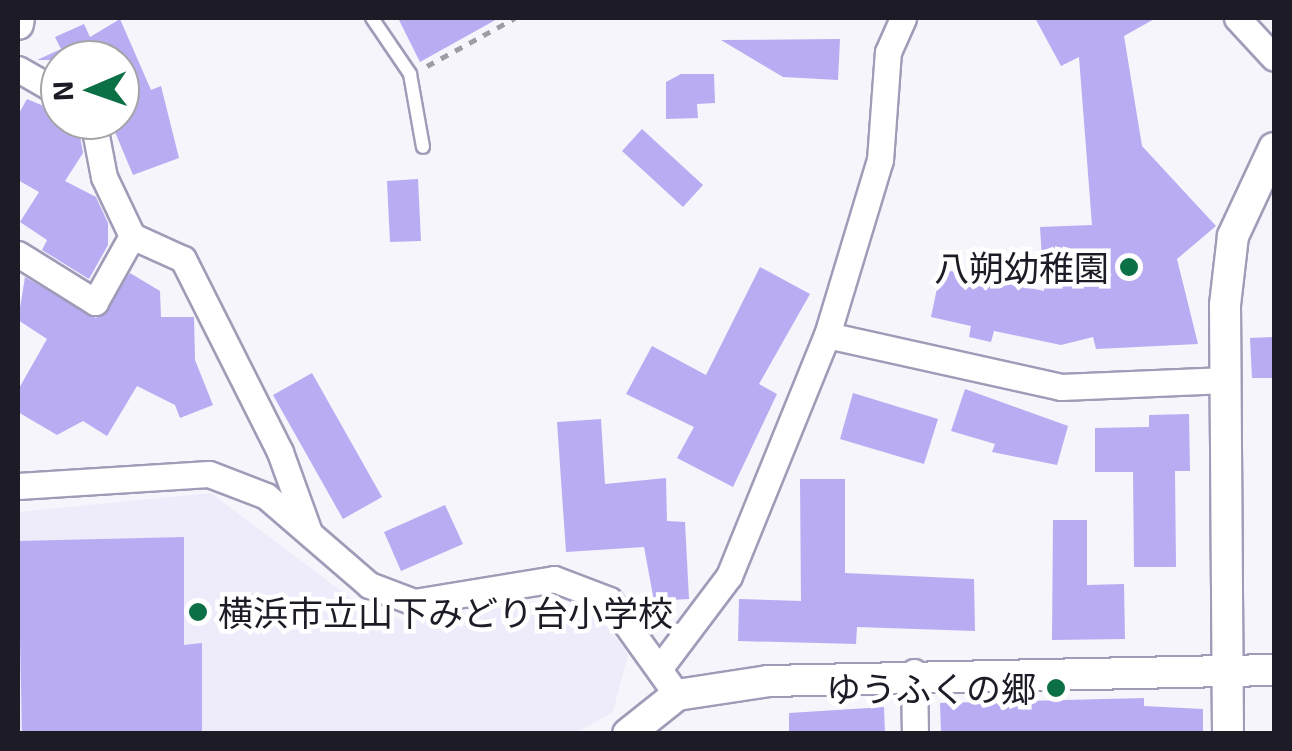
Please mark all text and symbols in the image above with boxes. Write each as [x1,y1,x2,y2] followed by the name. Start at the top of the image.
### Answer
[40,40,140,140] north arrow
[45,80,79,102] text: N
[934,246,1109,288] place label: 八朔幼稚園
[1118,256,1140,278] marker: 八朔幼稚園
[218,591,673,633] place label: 横浜市立山下みどり台小学校
[187,601,209,623] marker: 横浜市立山下みどり台小学校
[826,667,1036,709] place label: ゆうふくの郷
[1045,677,1067,699] marker: ゆうふくの郷

